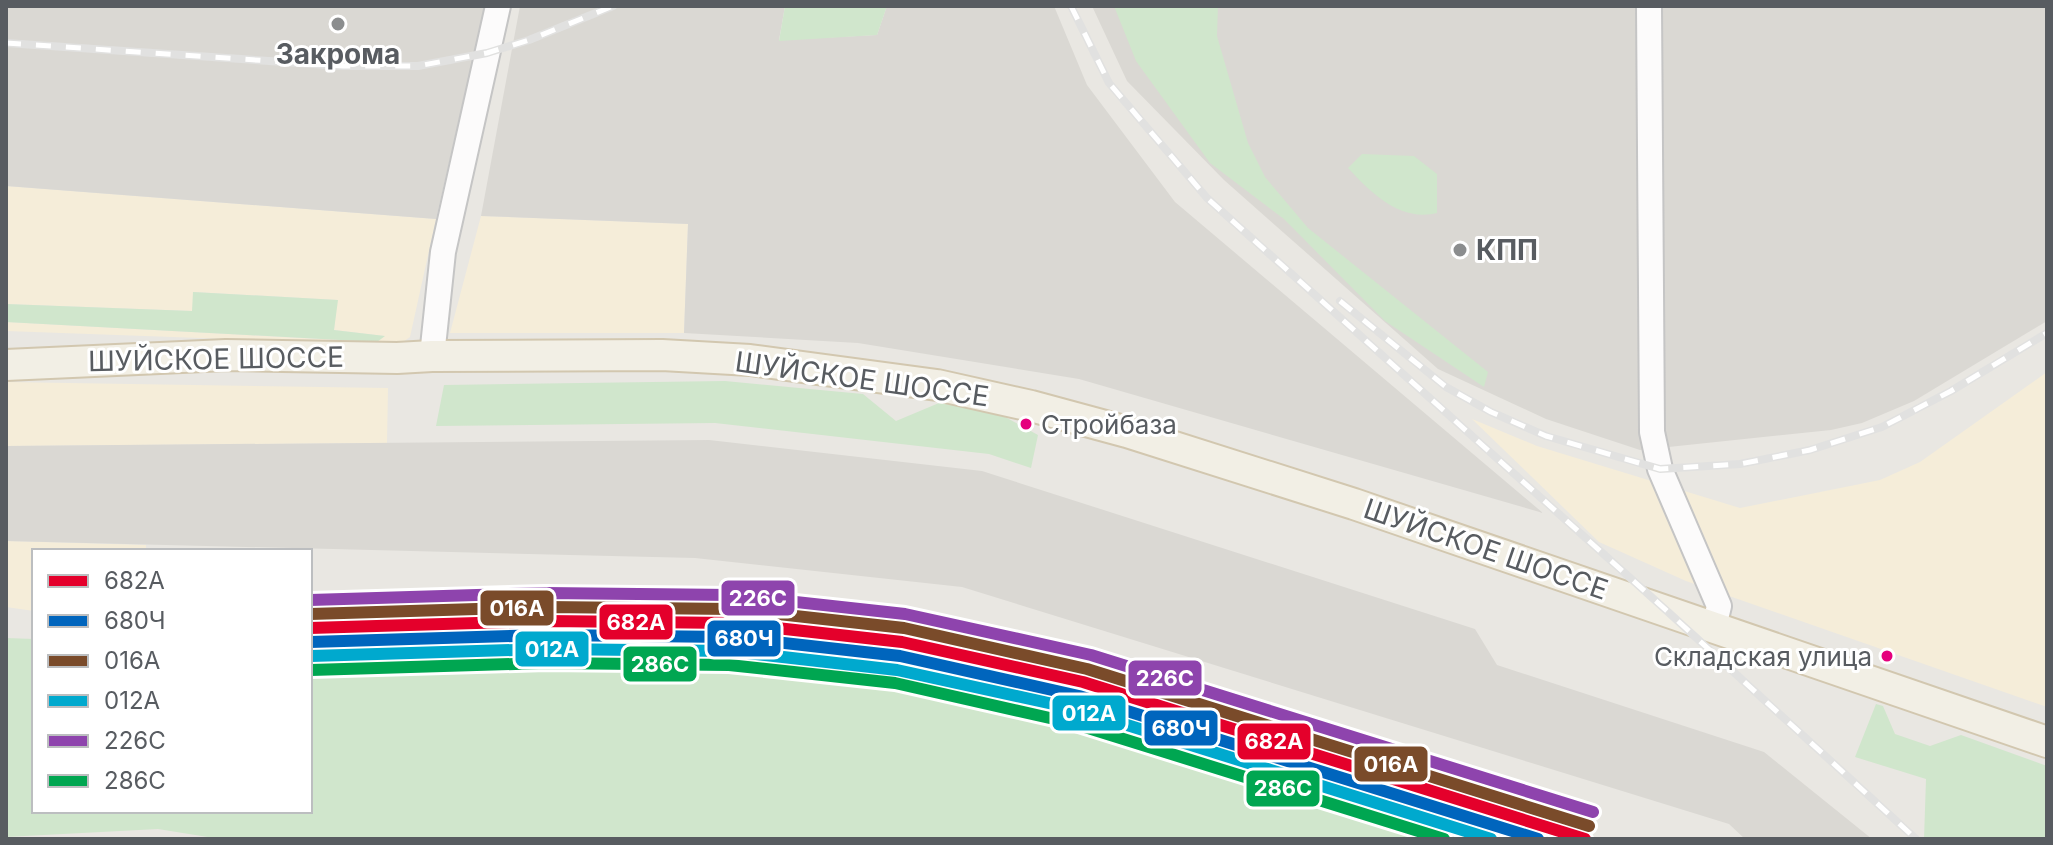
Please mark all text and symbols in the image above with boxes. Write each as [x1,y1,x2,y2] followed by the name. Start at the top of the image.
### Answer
[329,15,347,33] marker: Закрома
[276,37,400,71] place label: Закрома
[1476,233,1538,267] place label: КПП
[1451,241,1469,259] marker: КПП
[88,339,344,378] street label: ШУЙСКОЕ ШОССЕ
[733,343,991,414] street label: ШУЙСКОЕ ШОССЕ
[1041,409,1177,440] place label: Стройбаза
[1018,416,1034,432] marker: Стройбаза
[1359,490,1613,607] street label: ШУЙСКОЕ ШОССЕ
[32,549,312,813] legend
[104,566,165,595] text: 682А
[720,579,796,617] line badge: 226С
[729,585,787,611] text: 226С
[479,589,555,627] line badge: 016А
[489,595,545,621] text: 016А
[598,603,674,641] line badge: 682А
[104,606,166,635] text: 680Ч
[607,609,665,635] text: 682А
[706,619,782,658] line badge: 680Ч
[714,625,774,651] text: 680Ч
[514,630,590,668] line badge: 012А
[525,636,579,662] text: 012А
[1654,641,1872,672] place label: Складская улица
[622,645,698,683] line badge: 286С
[104,646,160,675] text: 016А
[1879,648,1895,664] marker: Складская улица
[631,651,689,677] text: 286С
[1127,659,1203,697] line badge: 226С
[1136,665,1194,691] text: 226С
[104,686,160,715] text: 012А
[1051,694,1127,732] line badge: 012А
[1062,700,1116,726] text: 012А
[1143,709,1219,747] line badge: 680Ч
[1151,715,1211,741] text: 680Ч
[1236,722,1312,761] line badge: 682А
[104,726,166,755] text: 226С
[1245,728,1303,754] text: 682А
[1353,745,1429,783] line badge: 016А
[1363,751,1419,777] text: 016А
[104,766,166,795] text: 286С
[1245,769,1321,808] line badge: 286С
[1254,775,1312,801] text: 286С

